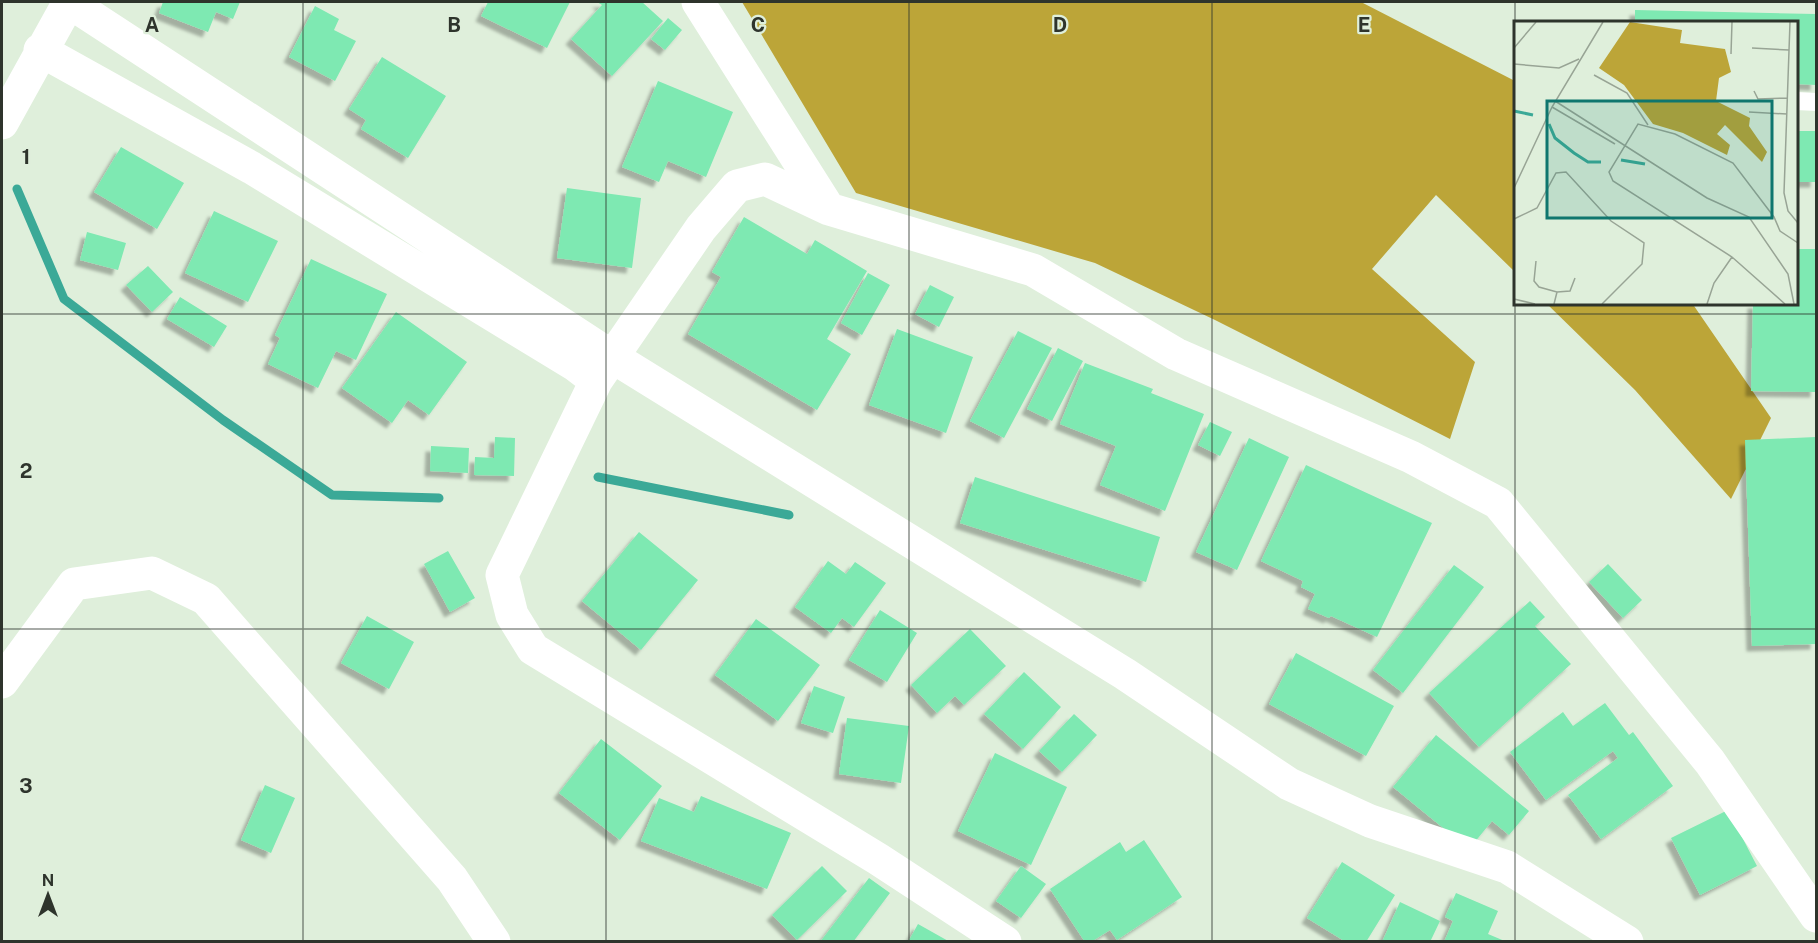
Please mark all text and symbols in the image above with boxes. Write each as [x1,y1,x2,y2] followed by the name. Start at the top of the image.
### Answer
[145,13,159,37] text: A
[447,13,461,37] text: B
[751,13,765,37] text: C
[1053,13,1067,37] text: D
[1358,13,1370,37] text: E
[1514,21,1797,304] inset map
[22,145,30,169] text: 1
[20,459,32,483] text: 2
[19,774,33,798] text: 3
[18,865,78,925] north arrow
[42,871,54,890] text: N

